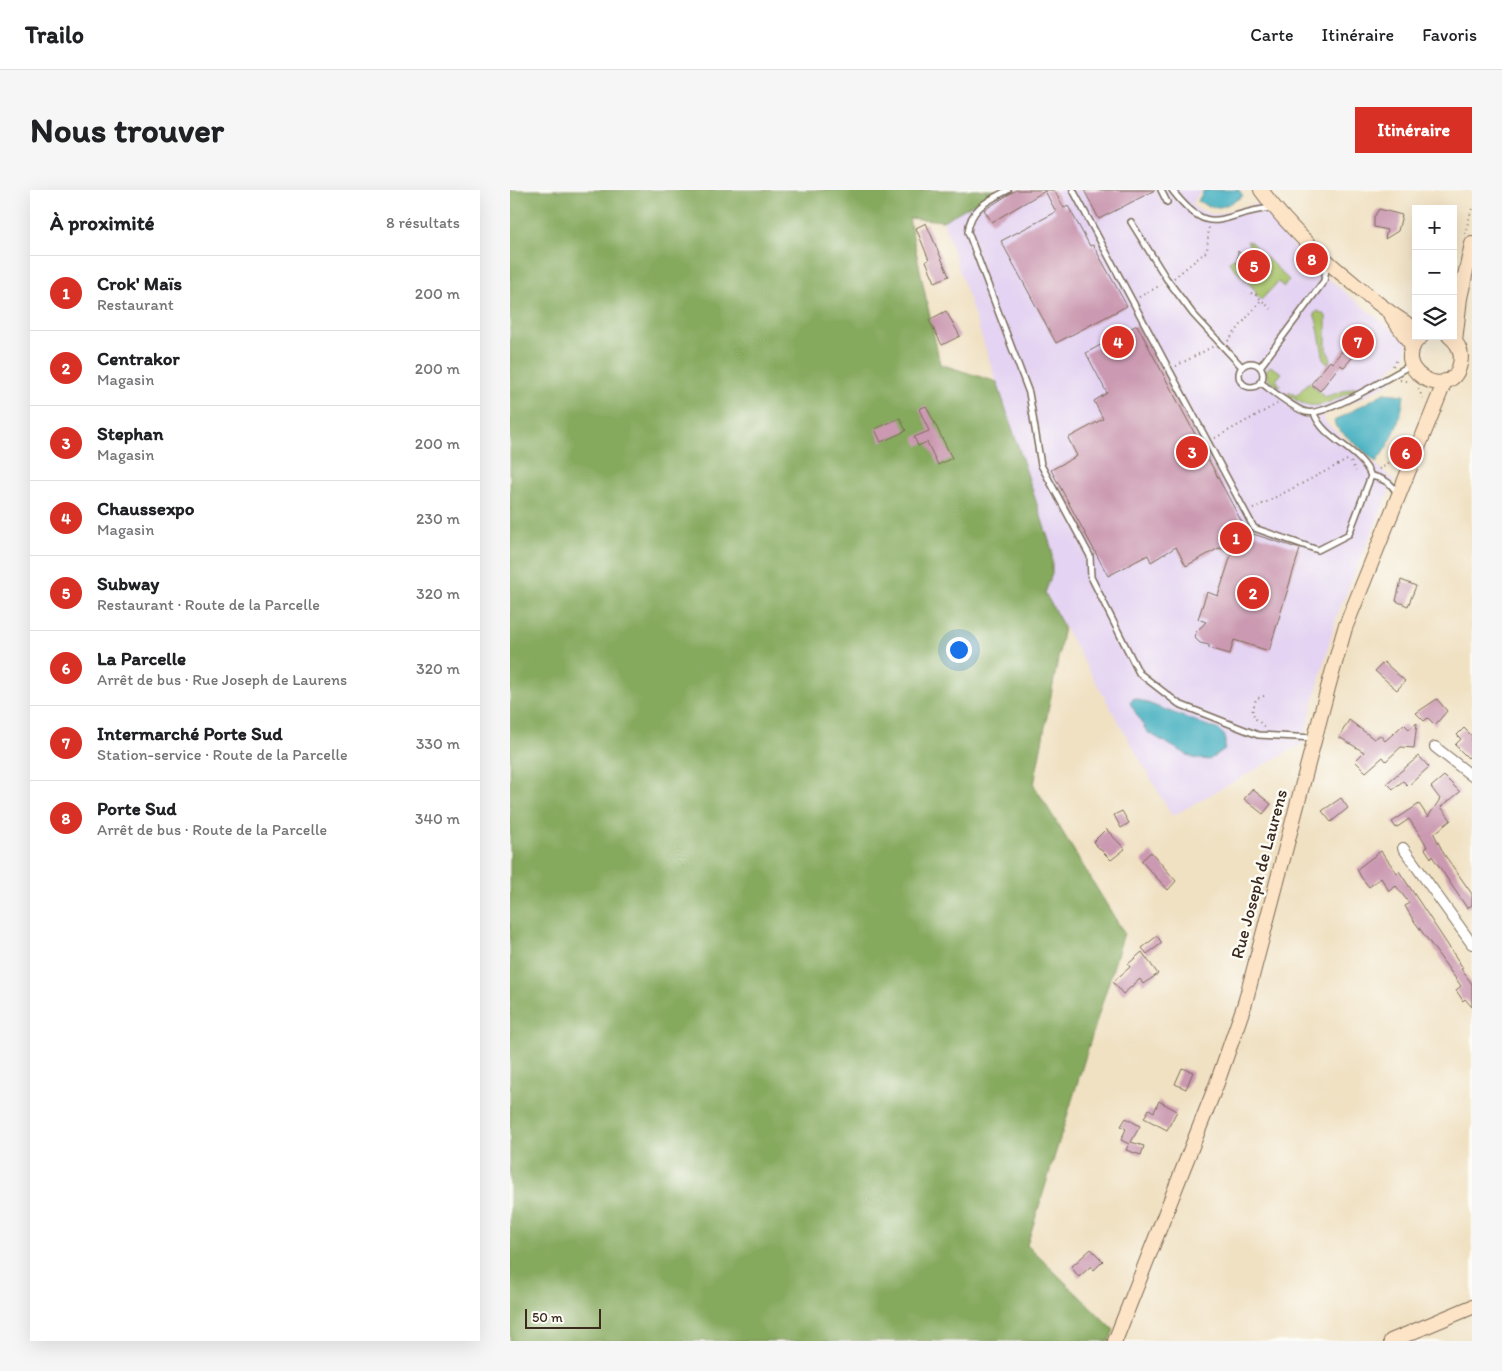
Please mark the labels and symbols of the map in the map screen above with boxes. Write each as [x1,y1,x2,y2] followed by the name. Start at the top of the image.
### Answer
[1296,240,1328,278] pin: 8
[1238,247,1270,285] pin: 5
[1102,323,1134,361] pin: 4
[1342,323,1374,361] pin: 7
[1176,433,1208,471] pin: 3
[1390,434,1422,472] pin: 6
[1220,519,1252,557] pin: 1
[1237,574,1269,612] pin: 2
[946,637,972,663] your location
[1226,787,1292,961] street label: Rue Joseph de Laurens
[525,1306,601,1329] scale bar

